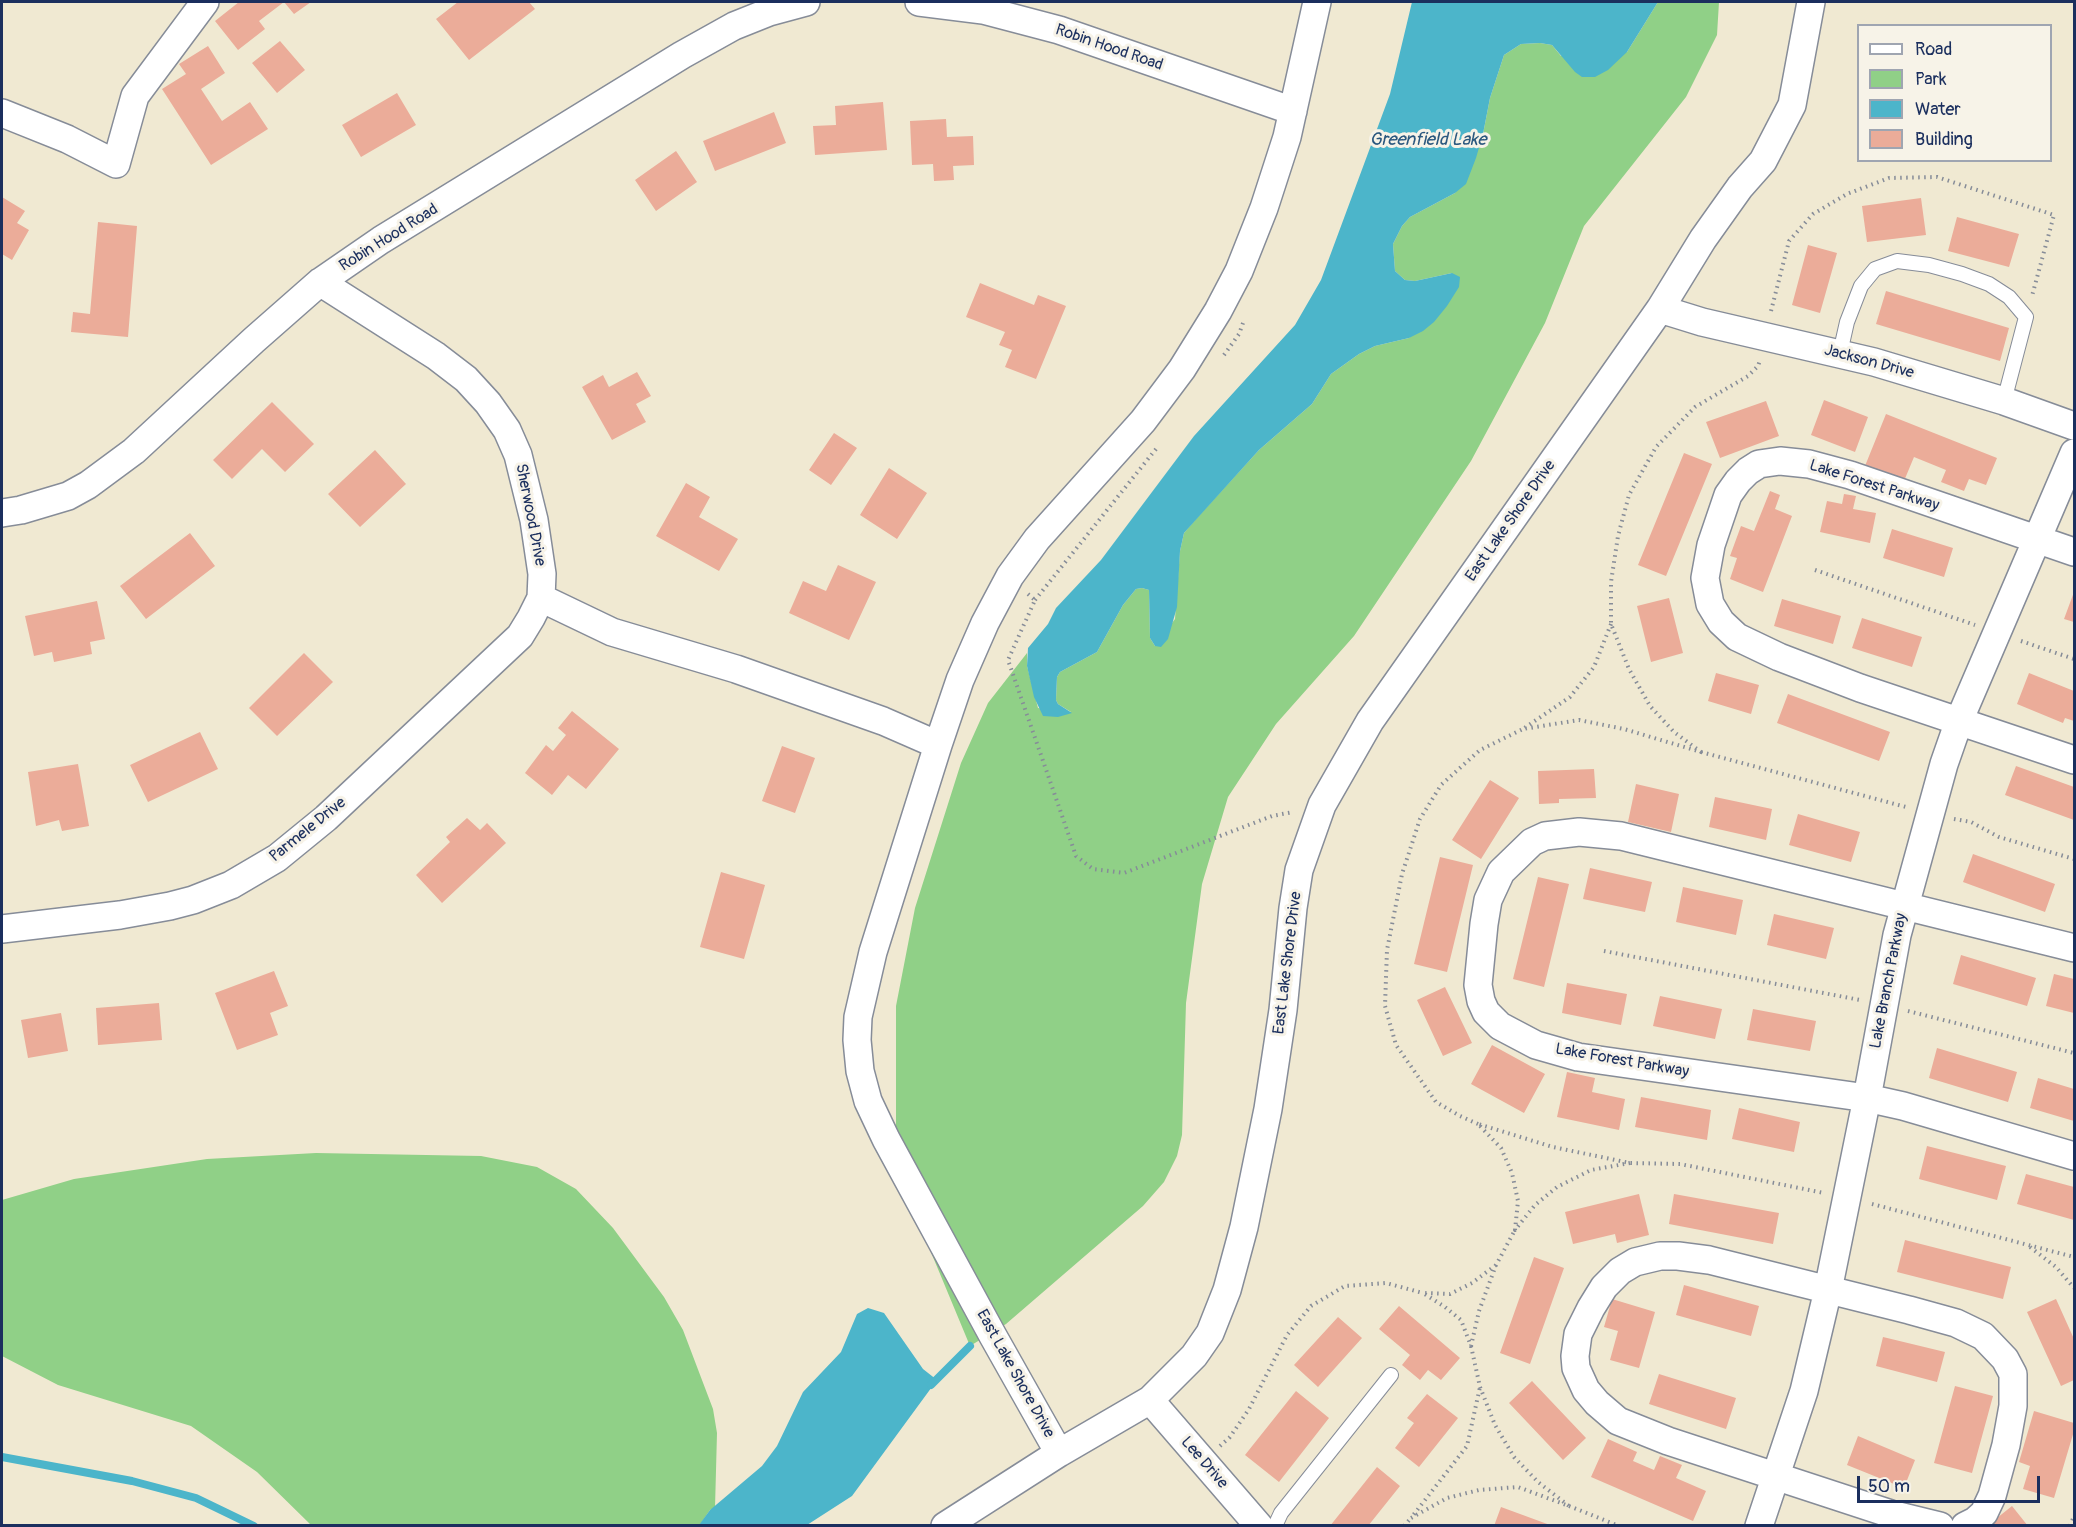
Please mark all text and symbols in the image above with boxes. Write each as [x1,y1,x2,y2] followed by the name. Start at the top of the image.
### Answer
[1053,21,1165,75] street label: Robin Hood Road
[1857,24,2052,162] legend
[1915,38,1952,61] text: Road
[1915,68,1947,91] text: Park
[1915,98,1961,121] text: Water
[1915,128,1973,151] text: Building
[1370,129,1486,151] water label: Greenfield Lake
[336,200,442,276] street label: Robin Hood Road
[1822,341,1916,383] street label: Jackson Drive
[1807,456,1941,516] street label: Lake Forest Parkway
[1462,457,1560,585] street label: East Lake Shore Drive
[511,462,549,568] street label: Sherwood Drive
[266,793,350,867] street label: Parmele Drive
[1270,891,1306,1035] street label: East Lake Shore Drive
[1866,912,1912,1050] street label: Lake Branch Parkway
[1554,1040,1690,1082] street label: Lake Forest Parkway
[972,1307,1058,1441] street label: East Lake Shore Drive
[1176,1433,1232,1493] street label: Lee Drive
[1860,1464,2043,1502] scale bar
[1868,1475,1910,1498] text: 50 m

